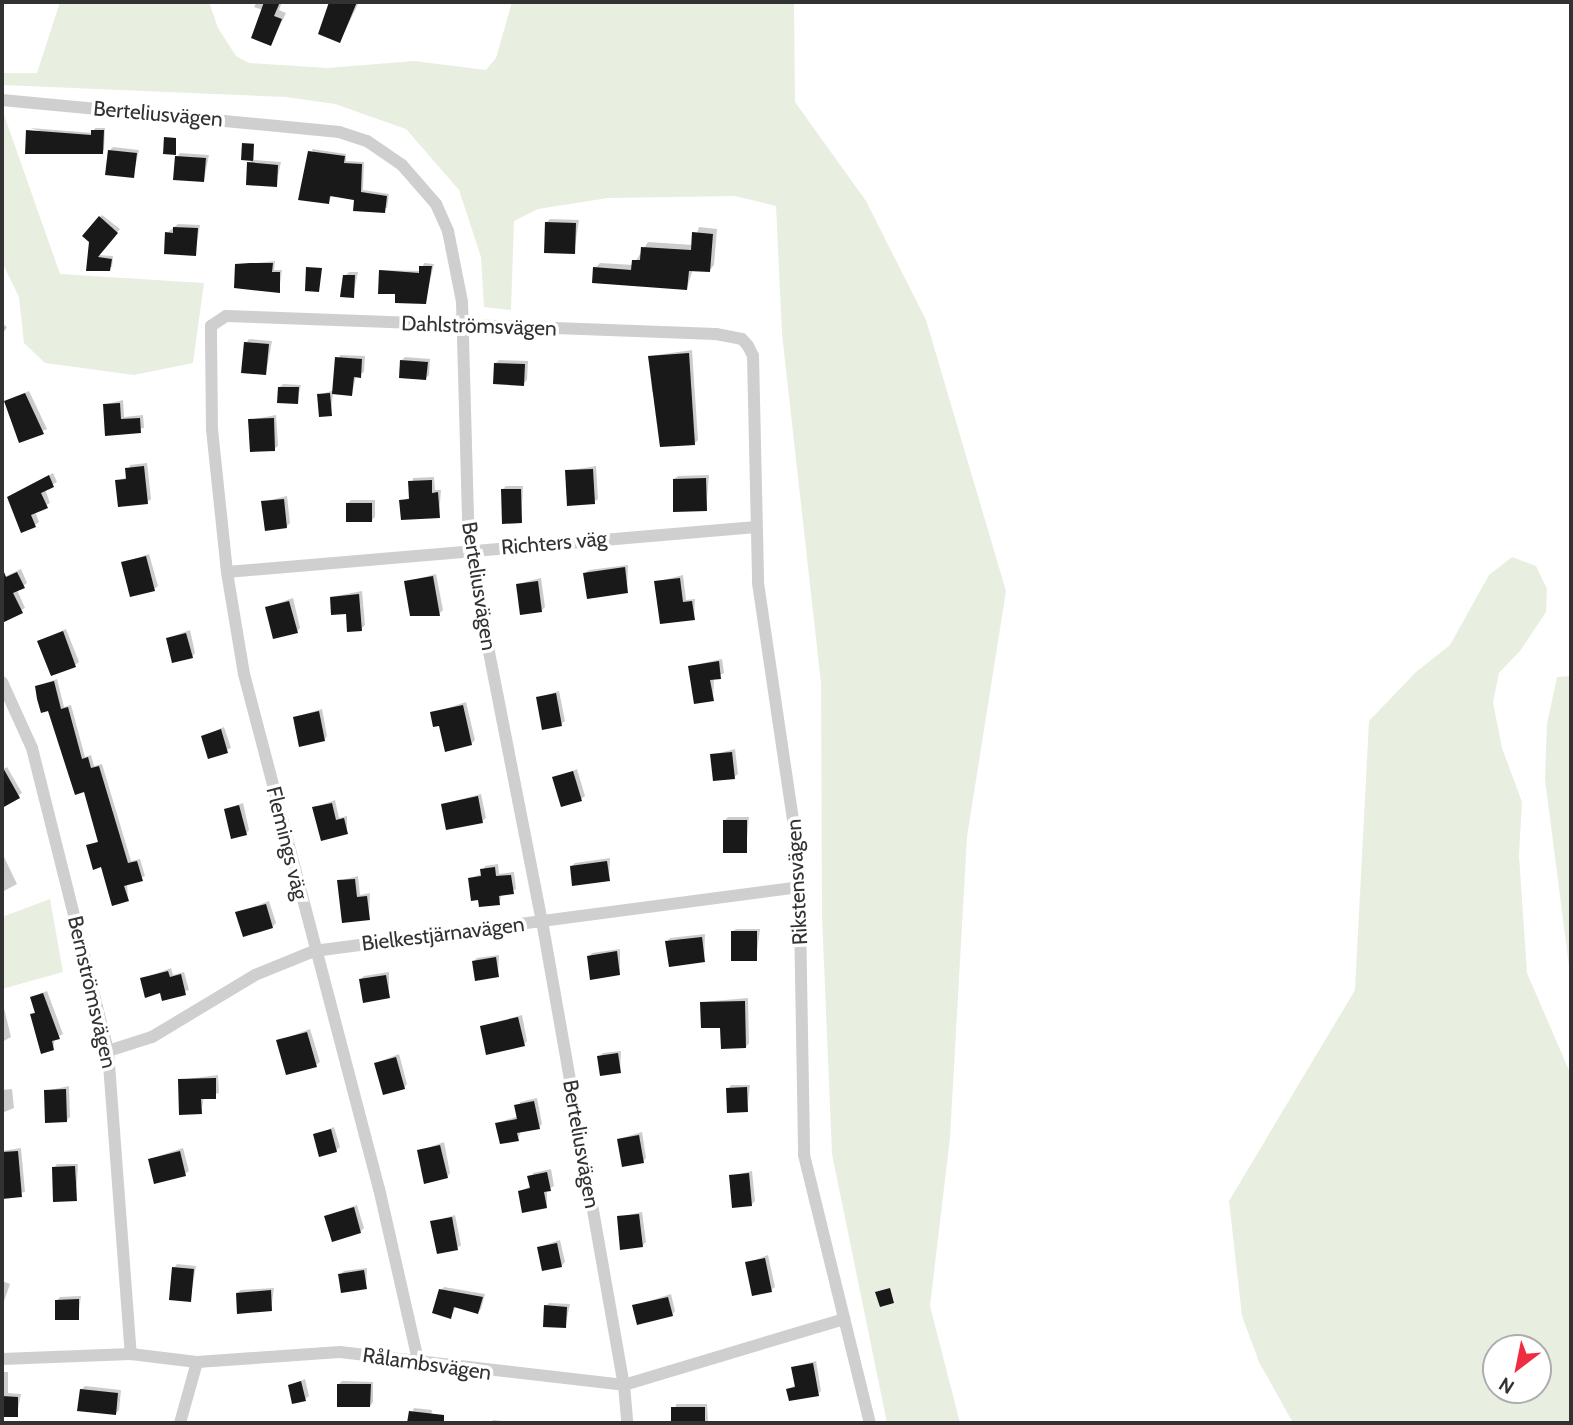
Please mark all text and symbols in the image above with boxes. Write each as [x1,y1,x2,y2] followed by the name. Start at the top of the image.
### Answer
[92,96,224,132] street label: Berteliusvägen
[401,311,557,341] street label: Dahlströmsvägen
[456,520,502,652] street label: Berteliusvägen
[500,526,608,560] street label: Richters väg
[261,784,313,902] street label: Flemings väg
[781,818,813,946] street label: Rikstensvägen
[360,912,526,956] street label: Bielkestjärnavägen
[62,913,122,1071] street label: Bernströmsvägen
[557,1078,605,1210] street label: Berteliusvägen
[1482,1334,1552,1404] north arrow
[361,1342,493,1386] street label: Rålambsvägen
[1495,1372,1518,1399] text: N

